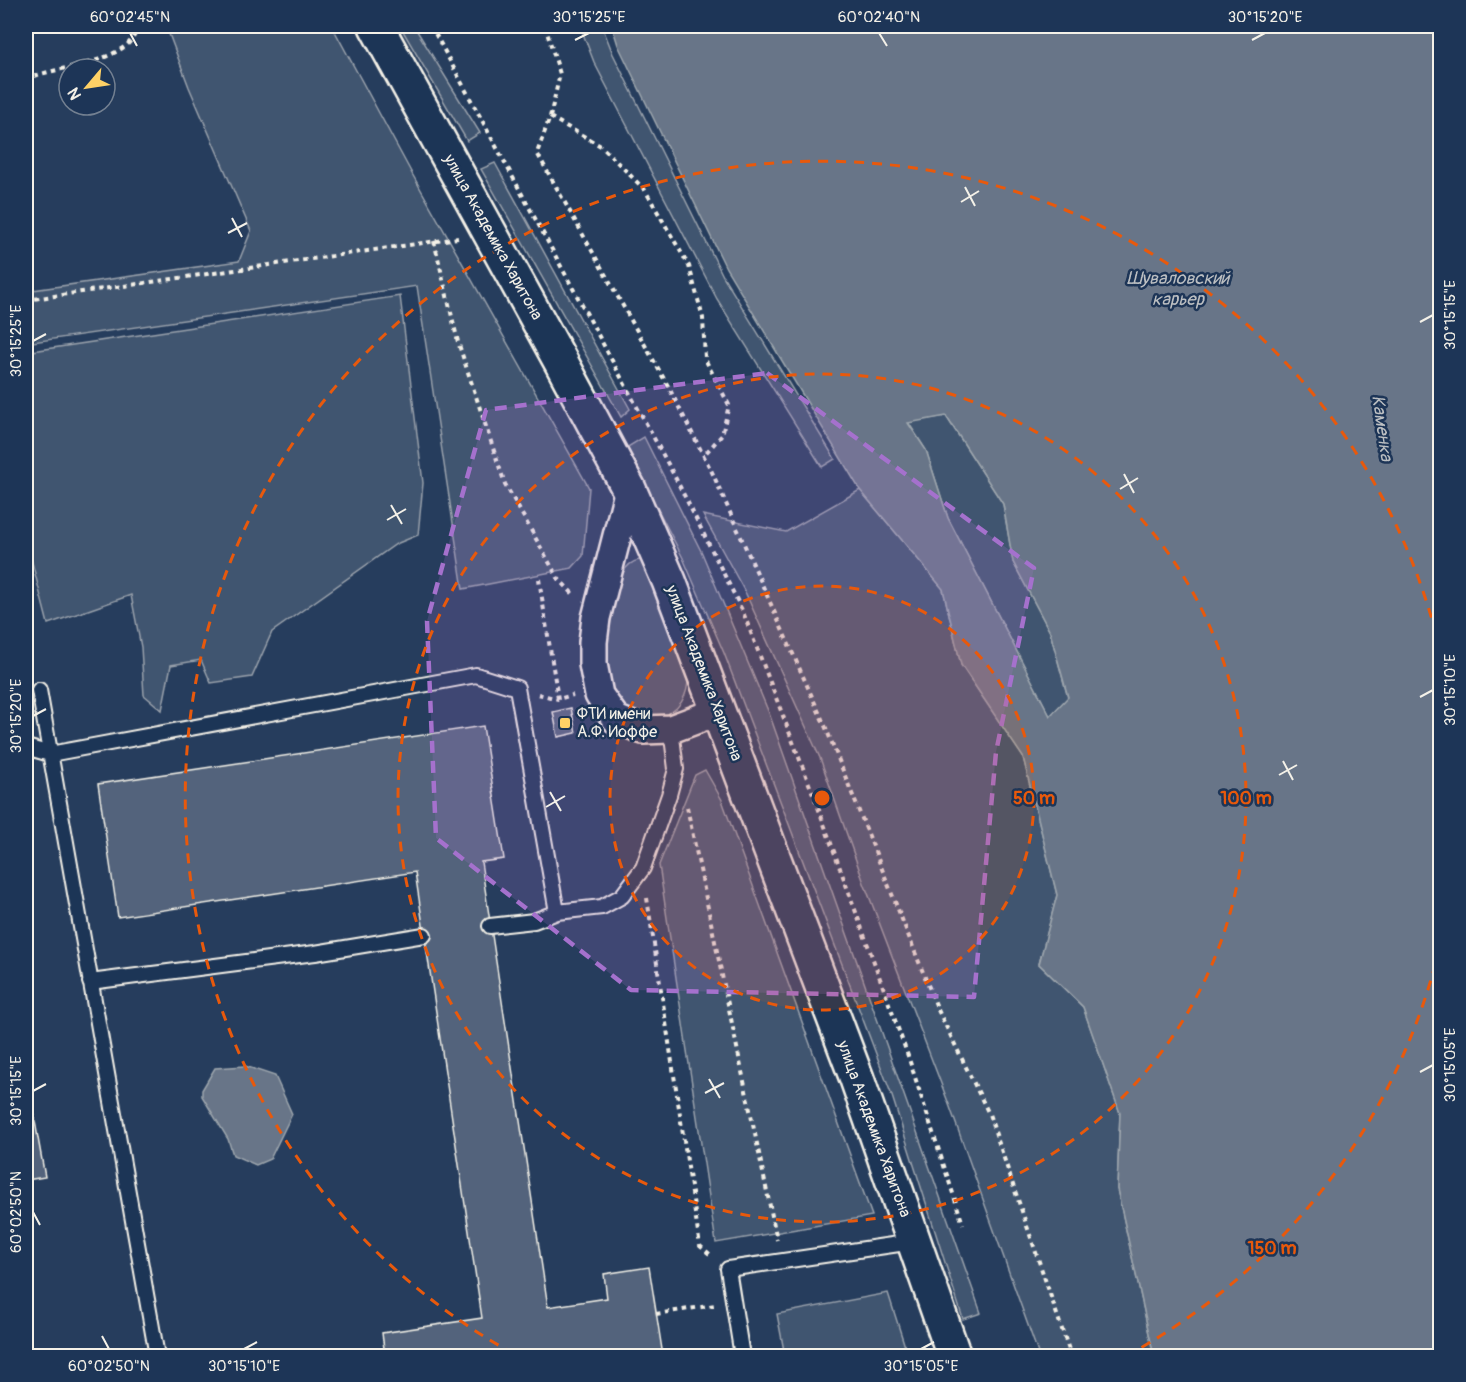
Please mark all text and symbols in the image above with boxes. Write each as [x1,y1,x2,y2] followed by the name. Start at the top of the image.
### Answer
[90,8,170,27] text: 60°02'45"N
[553,8,625,27] text: 30°15'25"E
[838,8,920,27] text: 60°02'40"N
[1228,8,1303,27] text: 30°15'20"E
[57,57,117,117] north arrow
[63,84,86,103] text: N
[439,150,547,323] street label: улица Академика Харитона
[1127,267,1231,311] water label: Шуваловский карьер
[1441,280,1460,350] text: 30°15'15"E
[7,305,26,377] text: 30°15'25"E
[1366,394,1398,464] water label: Каменка
[661,581,747,764] street label: улица Академика Харитона
[1441,654,1460,726] text: 30°15'10"E
[7,678,26,753] text: 30°15'20"E
[577,704,657,742] place label: ФТИ имени А.Ф. Иоффе
[558,716,572,730] marker: ФТИ имени А.Ф. Иоффе
[1013,787,1055,810] text: 50 m
[1220,787,1272,810] text: 100 m
[812,788,832,808] centre of rings
[1441,1028,1460,1102] text: 30°15'05"E
[832,1037,915,1220] street label: улица Академика Харитона
[7,1056,26,1126] text: 30°15'15"E
[7,1171,26,1253] text: 60°02'50"N
[1248,1237,1297,1260] text: 150 m
[68,1357,150,1376] text: 60°02'50"N
[208,1357,280,1376] text: 30°15'10"E
[884,1357,958,1376] text: 30°15'05"E

